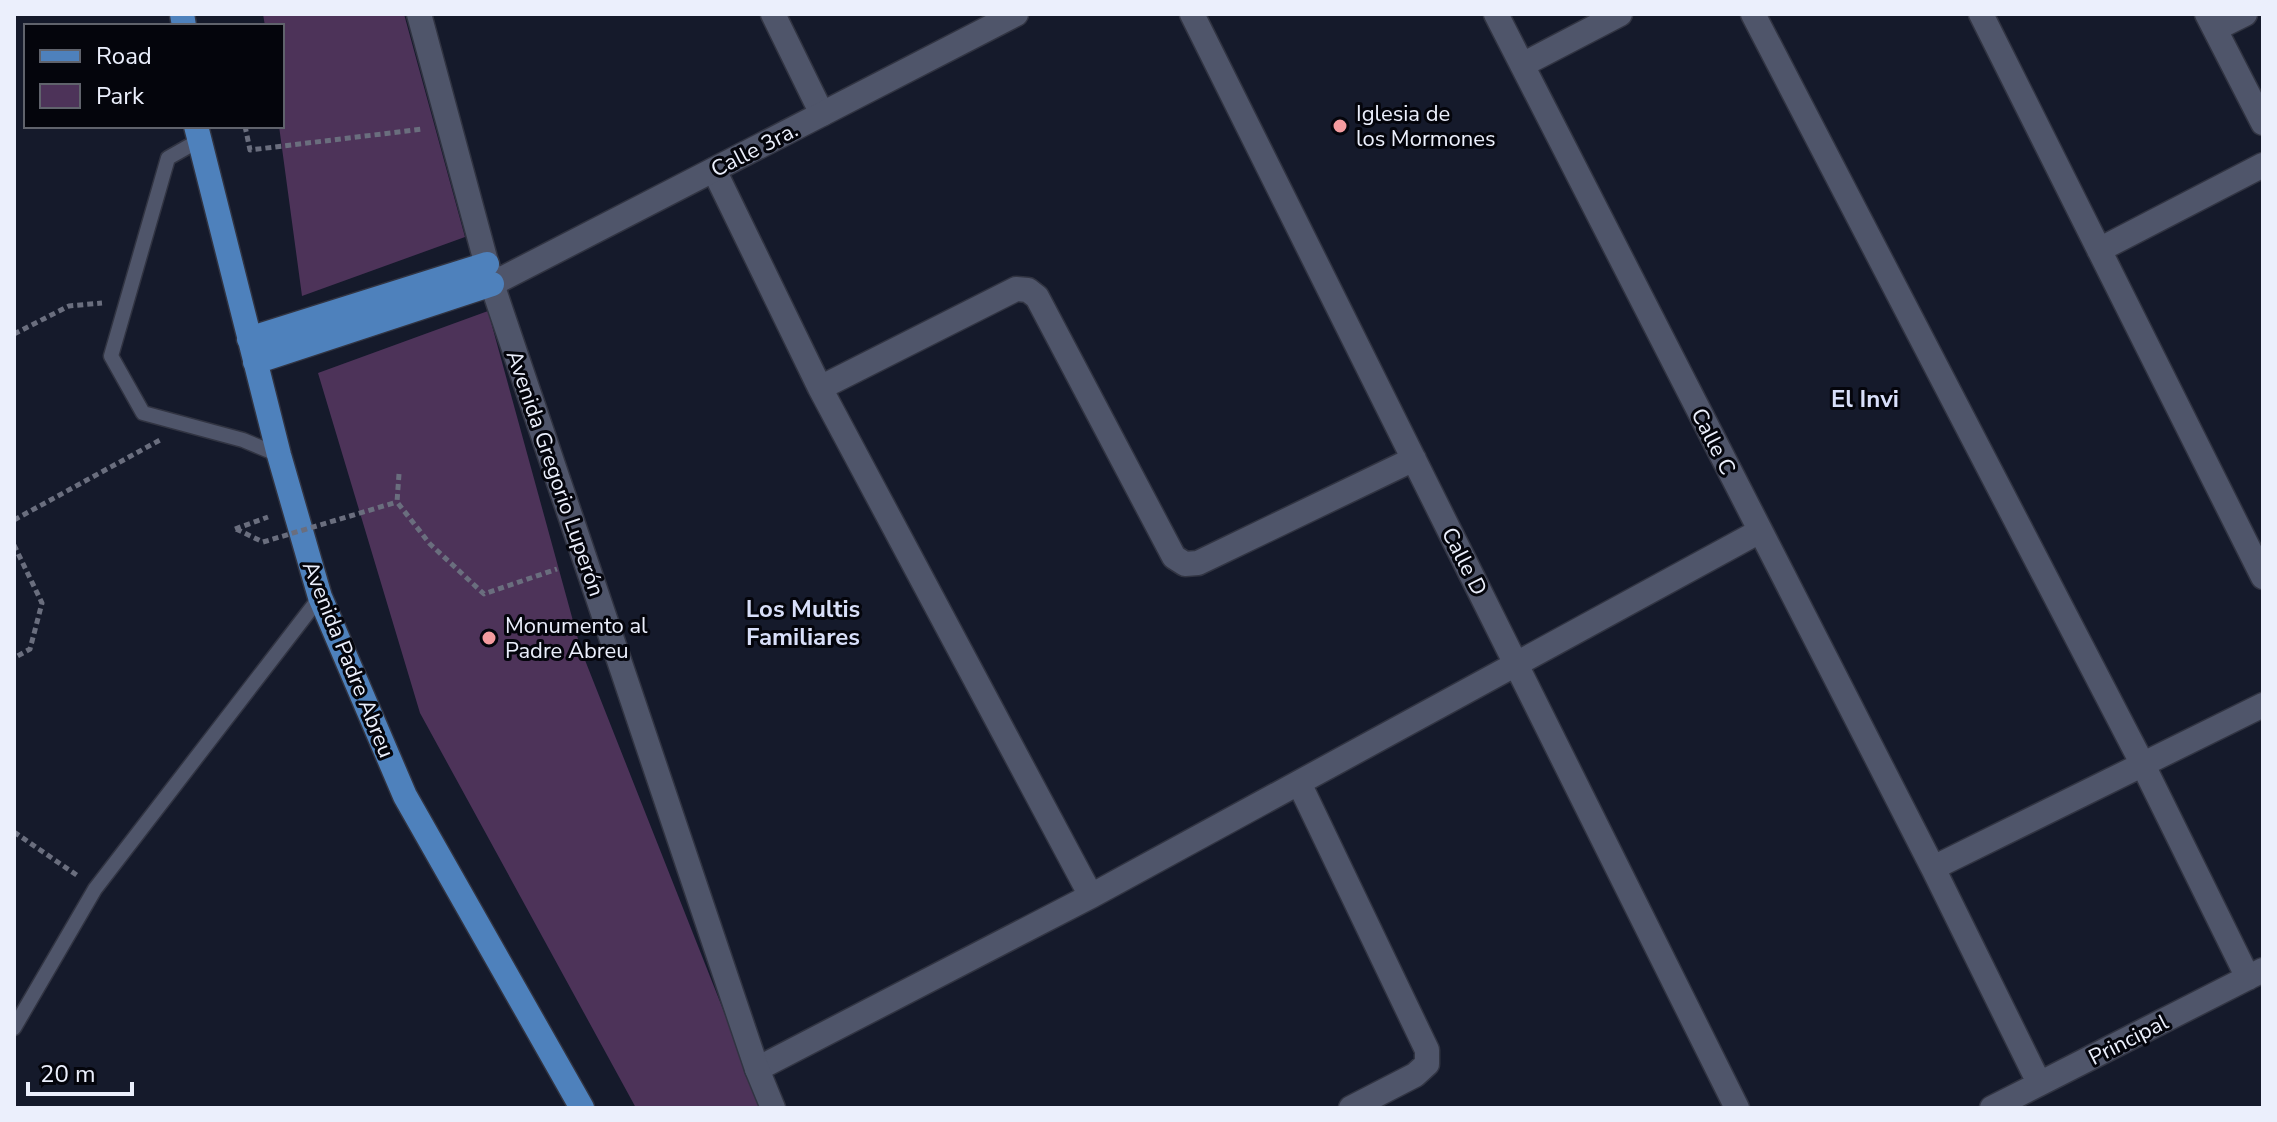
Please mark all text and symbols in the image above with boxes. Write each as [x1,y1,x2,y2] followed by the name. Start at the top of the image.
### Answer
[24,24,284,128] legend
[96,40,152,72] text: Road
[96,80,145,112] text: Park
[1356,99,1496,154] place label: Iglesia de los Mormones
[706,115,803,185] street label: Calle 3ra.
[1331,117,1349,135] marker: Iglesia de los Mormones
[499,346,611,600] street label: Avenida Gregorio Luperón
[1831,383,1899,415] district label: El Invi
[1684,403,1743,480] street label: Calle C
[1434,522,1494,601] street label: Calle D
[295,557,401,762] street label: Avenida Padre Abreu
[746,593,860,653] district label: Los Multis Familiares
[505,611,648,666] place label: Monumento al Padre Abreu
[480,629,498,647] marker: Monumento al Padre Abreu
[2084,1007,2174,1073] street label: Principal
[28,1046,132,1096] scale bar
[40,1058,96,1090] text: 20 m

